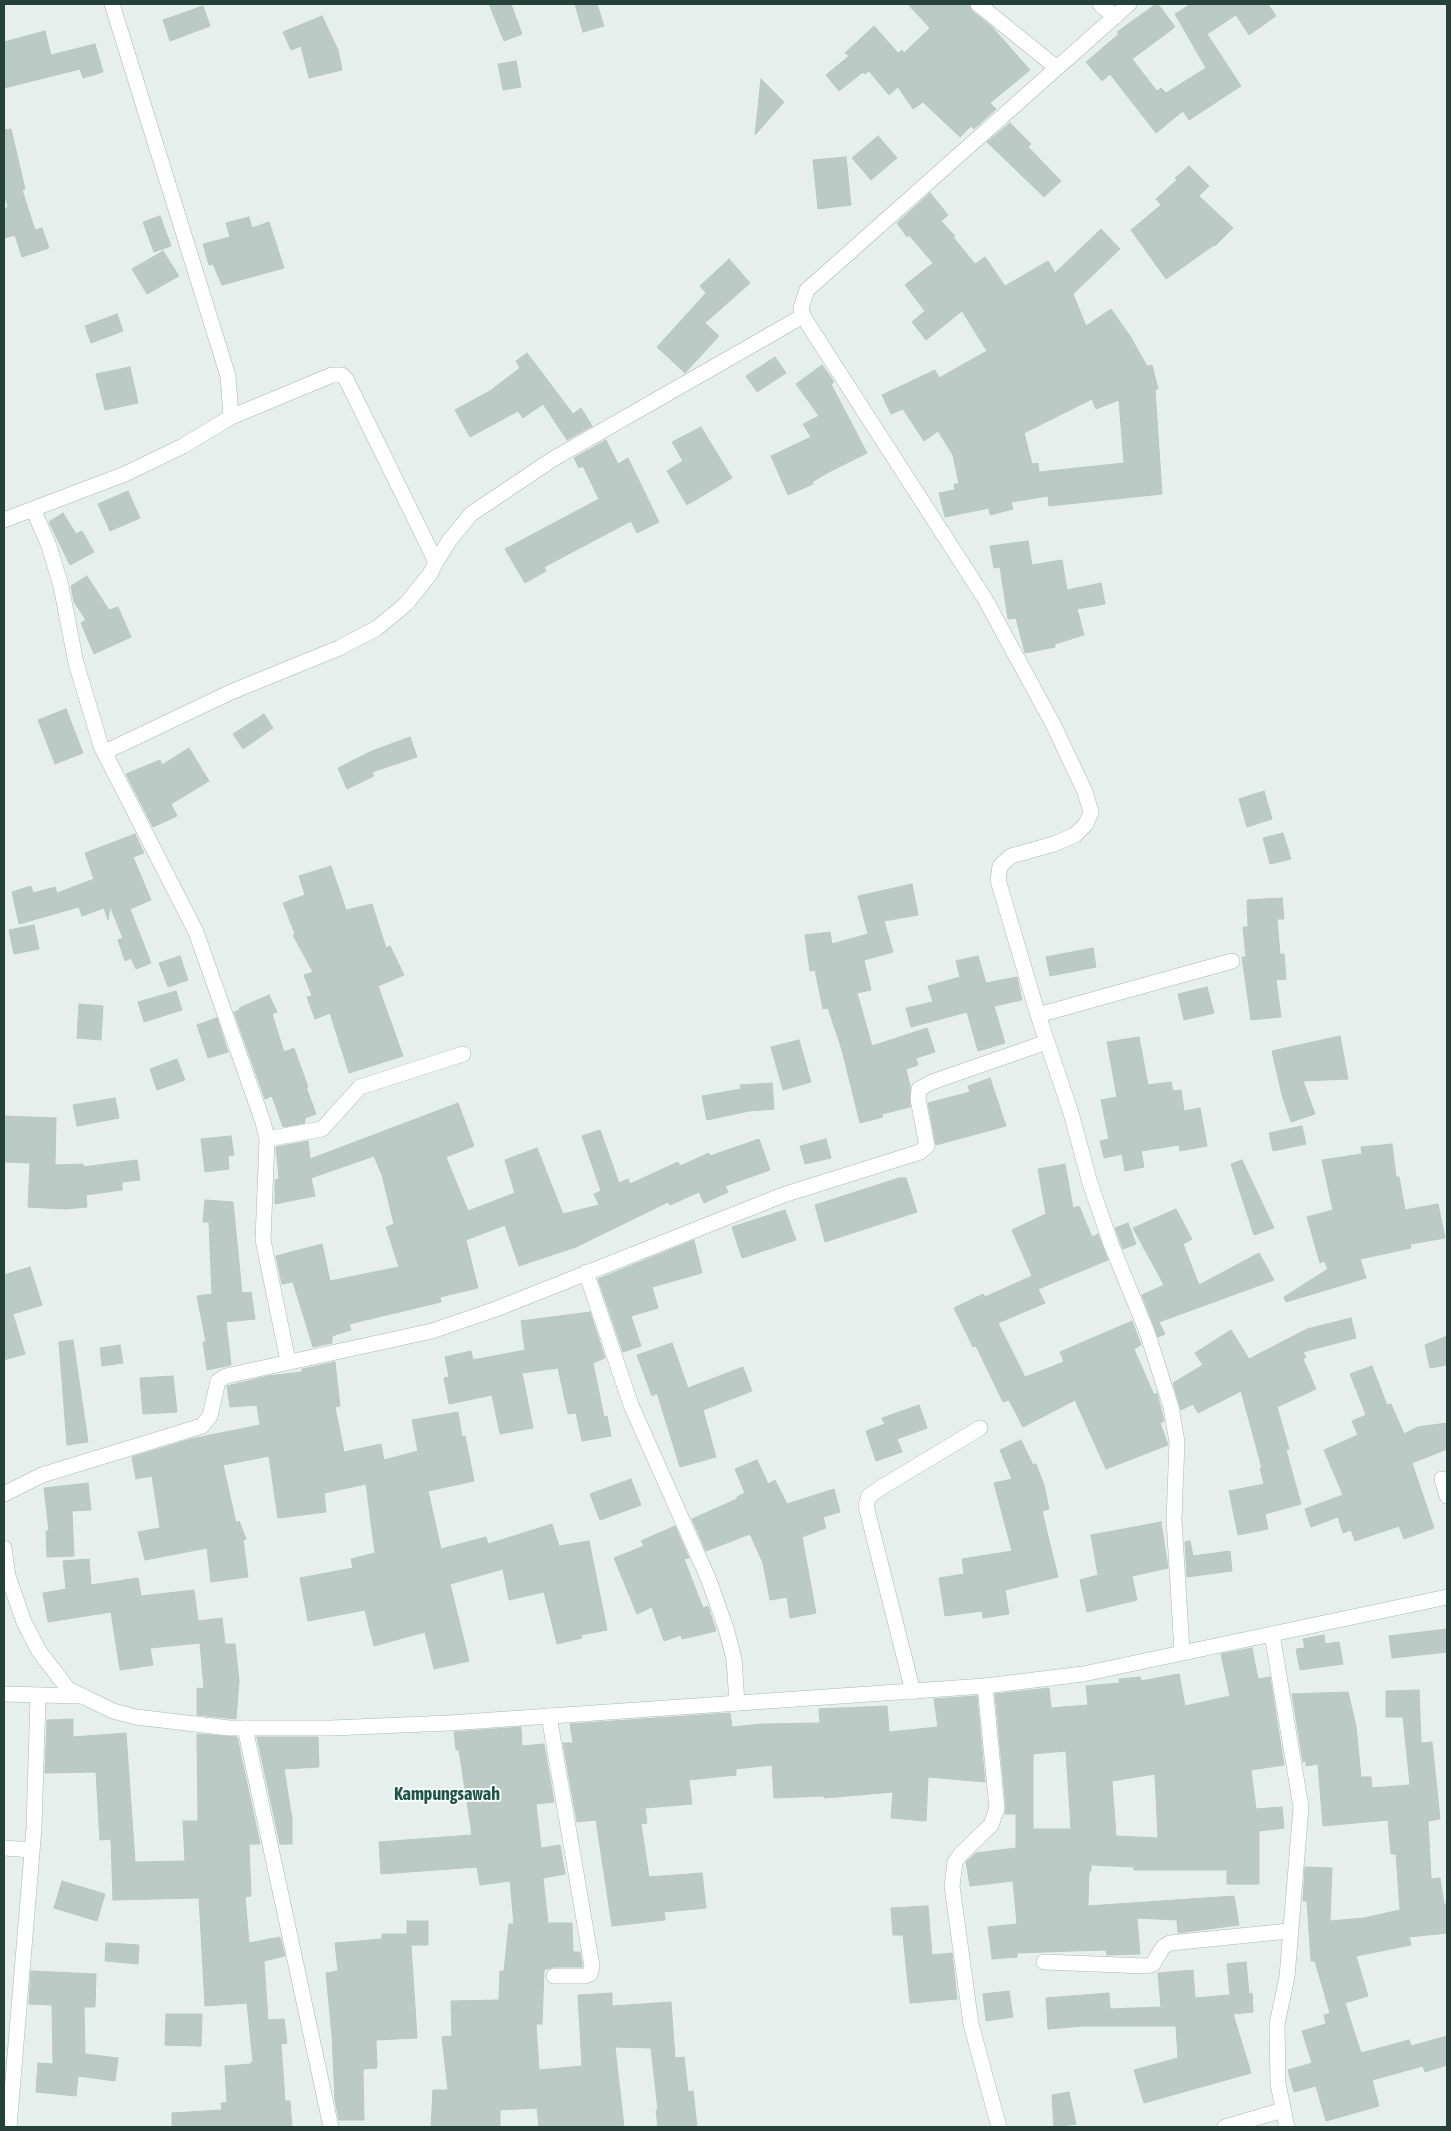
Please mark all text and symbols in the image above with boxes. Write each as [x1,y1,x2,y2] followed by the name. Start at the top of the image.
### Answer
[394,1783,500,1805] district label: Kampungsawah

